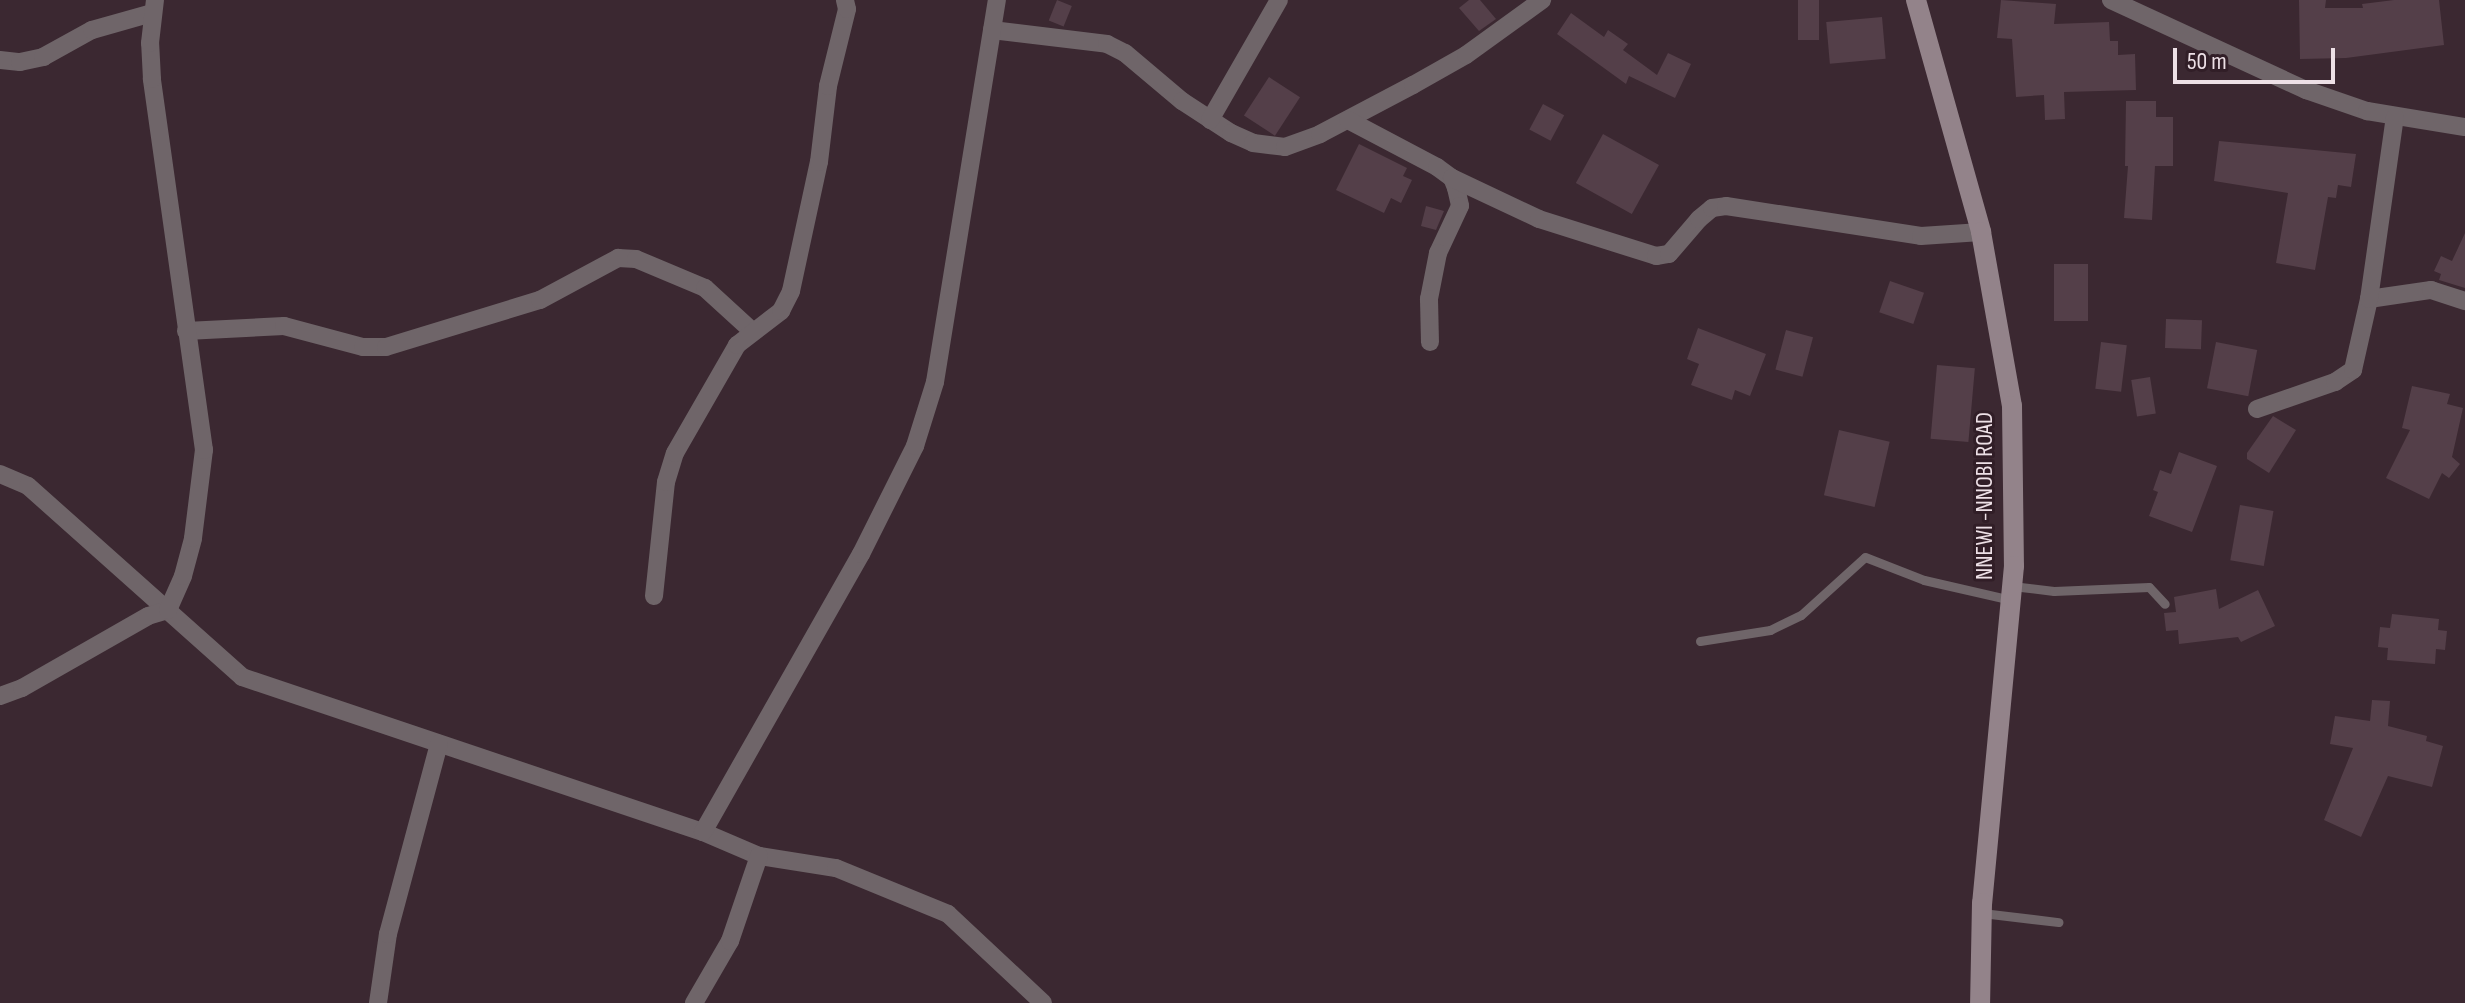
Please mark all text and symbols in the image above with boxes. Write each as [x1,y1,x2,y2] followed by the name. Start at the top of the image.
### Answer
[2177,32,2339,82] scale bar
[2187,47,2227,76] text: 50 m
[1971,412,1999,580] street label: NNEWI -NNOBI ROAD

